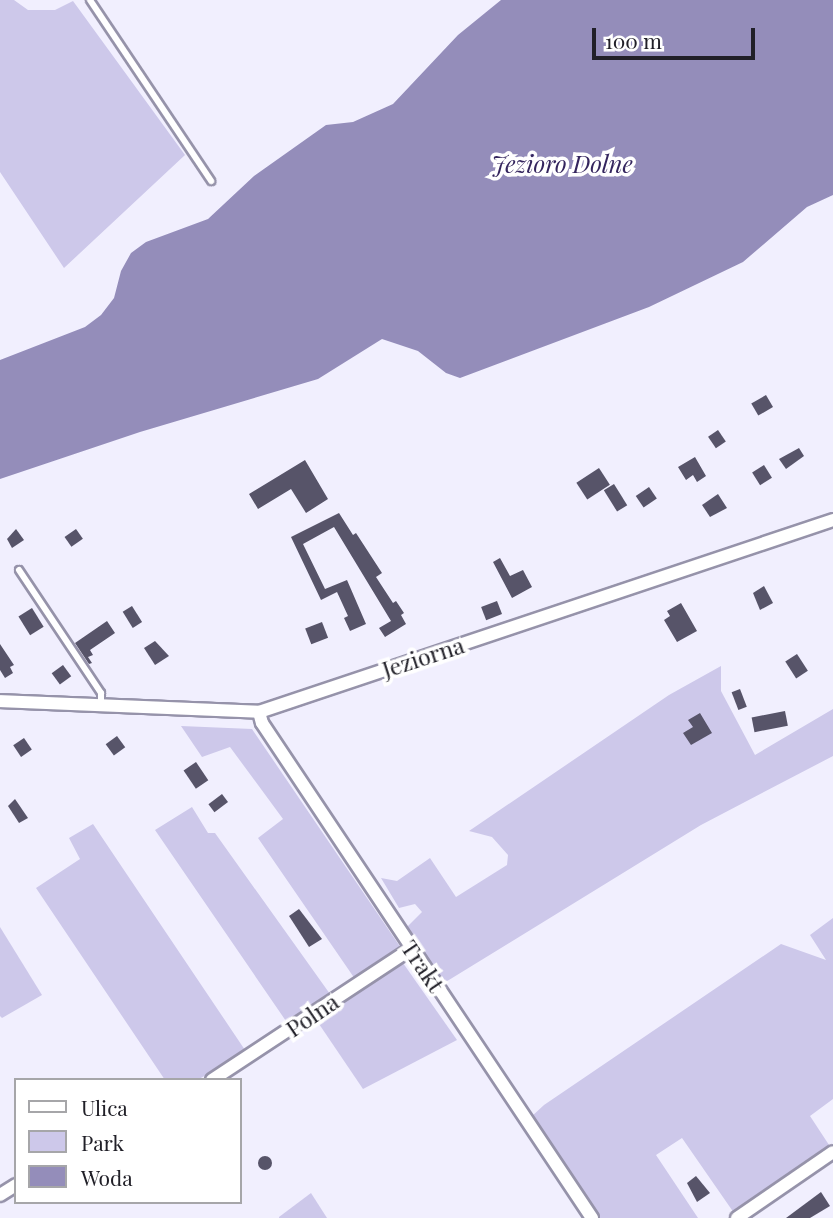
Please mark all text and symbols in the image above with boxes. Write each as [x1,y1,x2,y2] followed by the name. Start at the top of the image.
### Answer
[595,14,758,58] scale bar
[605,26,662,54] text: 100 m
[491,150,633,178] water label: Jezioro Dolne
[379,631,467,683] street label: Jeziorna
[396,935,450,997] street label: Trakt
[281,988,343,1042] street label: Polna
[14,1078,242,1204] legend
[81,1093,128,1121] text: Ulica
[81,1128,124,1156] text: Park
[81,1163,133,1191] text: Woda

